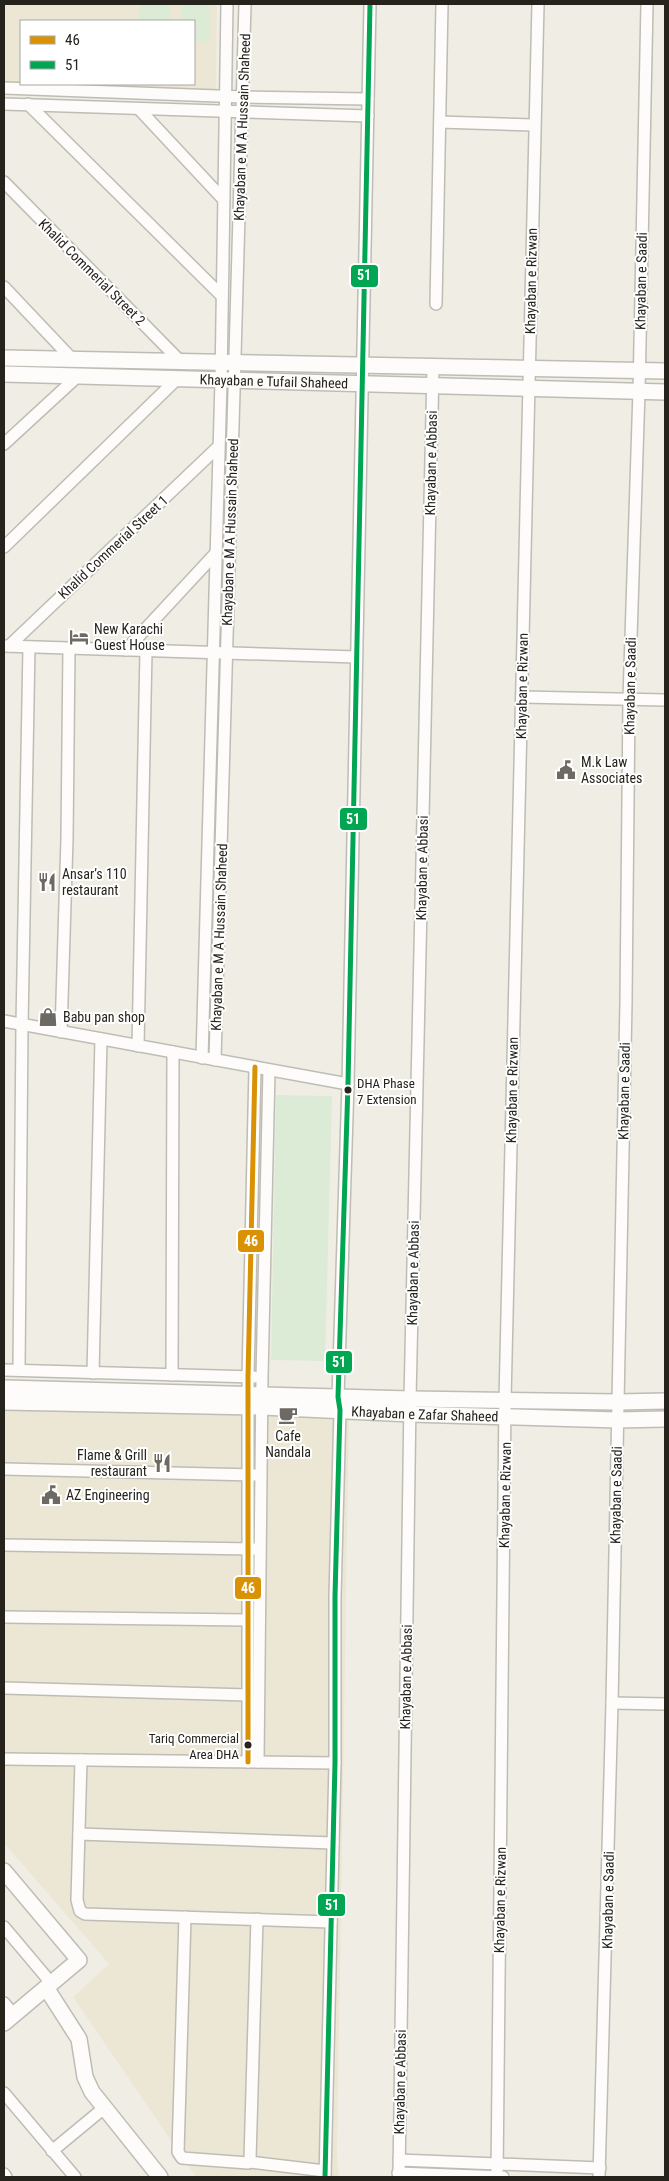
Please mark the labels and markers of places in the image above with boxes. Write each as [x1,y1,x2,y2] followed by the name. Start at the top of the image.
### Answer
[94,621,165,653] place label: New Karachi Guest House
[68,626,90,648] hotel icon: New Karachi Guest House
[581,754,642,786] place label: M.k Law Associates
[555,759,577,781] public building icon: M.k Law Associates
[62,866,127,898] place label: Ansar’s 110 restaurant
[36,871,58,893] restaurant icon: Ansar’s 110 restaurant
[37,1006,59,1028] shop icon: Babu pan shop
[63,1009,145,1025] place label: Babu pan shop
[357,1076,417,1107] place label: DHA Phase 7 Extension
[343,1085,353,1095] marker: DHA Phase 7 Extension
[277,1404,299,1426] cafe icon: Cafe Nandala
[265,1428,311,1460] place label: Cafe Nandala
[77,1447,147,1479] place label: Flame & Grill restaurant
[151,1452,173,1474] restaurant icon: Flame & Grill restaurant
[40,1484,62,1506] public building icon: AZ Engineering
[66,1487,150,1503] place label: AZ Engineering
[149,1731,240,1762] place label: Tariq Commercial Area DHA
[243,1740,253,1750] marker: Tariq Commercial Area DHA

